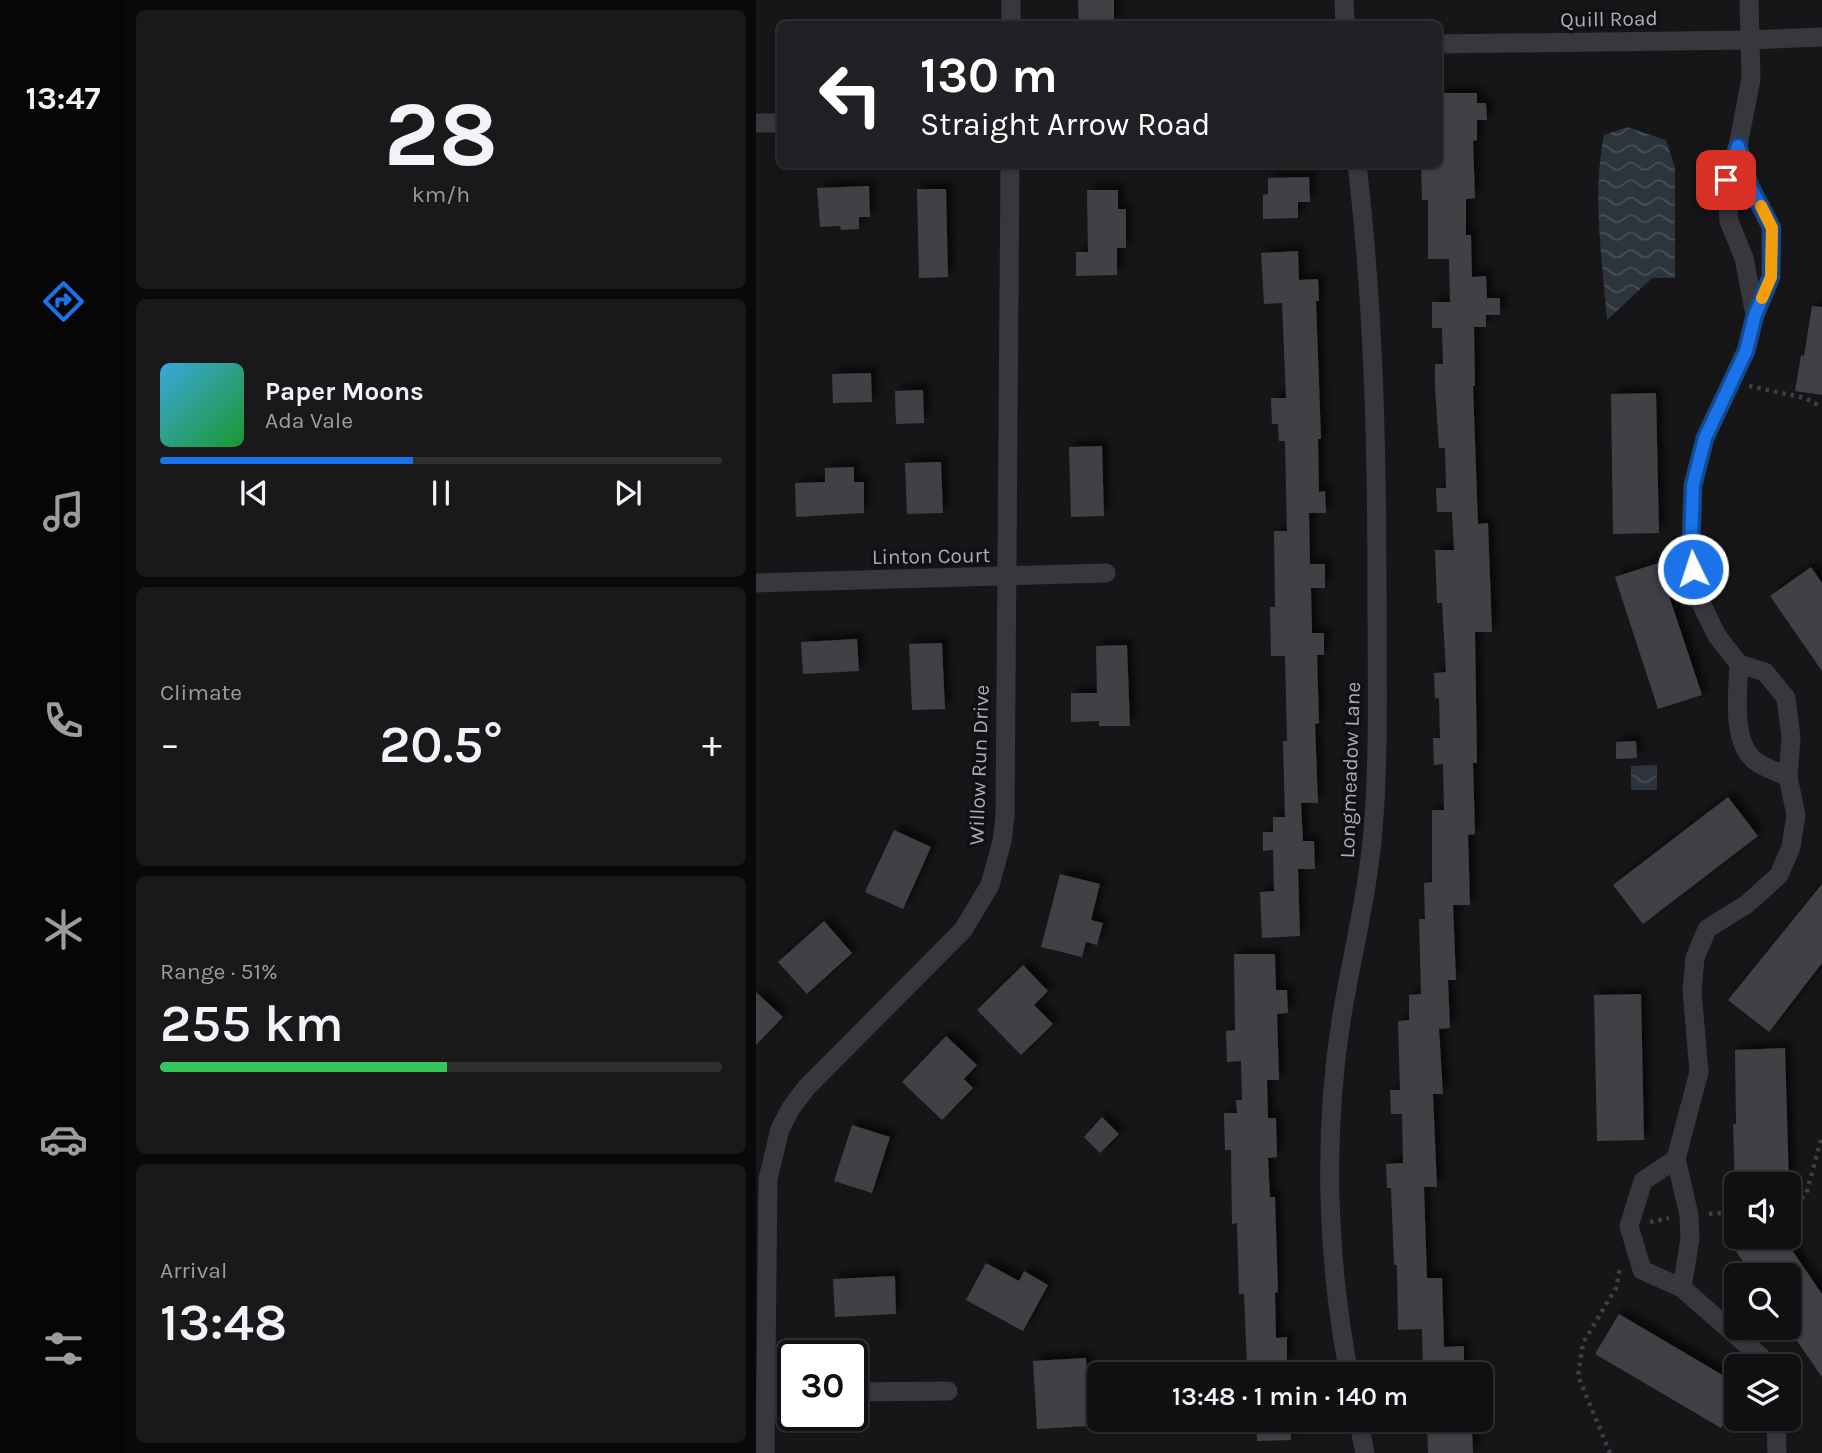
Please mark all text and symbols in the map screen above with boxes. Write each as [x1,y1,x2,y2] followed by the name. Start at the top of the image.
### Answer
[1560,6,1658,32] street label: Quill Road
[920,47,1058,104] text: 130 m
[805,49,896,140] icon: left
[26,80,100,117] text: 13:47
[384,82,498,188] text: 28
[920,106,1211,143] text: Straight Arrow Road
[1696,150,1756,210] pin
[1707,161,1745,199] icon: arrive
[412,181,470,208] text: km/h
[39,277,88,326] icon: directions
[265,376,424,407] text: Paper Moons
[265,407,353,434] text: Ada Vale
[235,474,273,512] icon: previous
[422,474,460,512] icon: pause
[609,474,647,512] icon: next
[39,487,88,536] icon: music
[1656,532,1730,606] position arrow
[872,543,990,569] street label: Linton Court
[160,679,242,706] text: Climate
[1335,681,1365,859] street label: Longmeadow Lane
[964,684,994,846] street label: Willow Run Drive
[39,696,88,745] icon: phone
[379,714,503,775] text: 20.5°
[160,722,180,767] text: −
[702,722,722,767] text: +
[39,905,88,954] icon: climate
[160,958,278,985] text: Range · 51%
[160,993,344,1054] text: 255 km
[39,1115,88,1164] icon: car
[1724,1172,1801,1431] map controls
[1724,1172,1801,1249] button: sound
[160,1257,227,1284] text: Arrival
[1724,1263,1801,1340] button: search
[160,1292,287,1353] text: 13:48
[39,1324,88,1373] icon: filters
[777,1340,868,1431] speed limit sign: 30
[1724,1354,1801,1431] button: layers
[1172,1381,1408,1412] text: 13:48 · 1 min · 140 m

